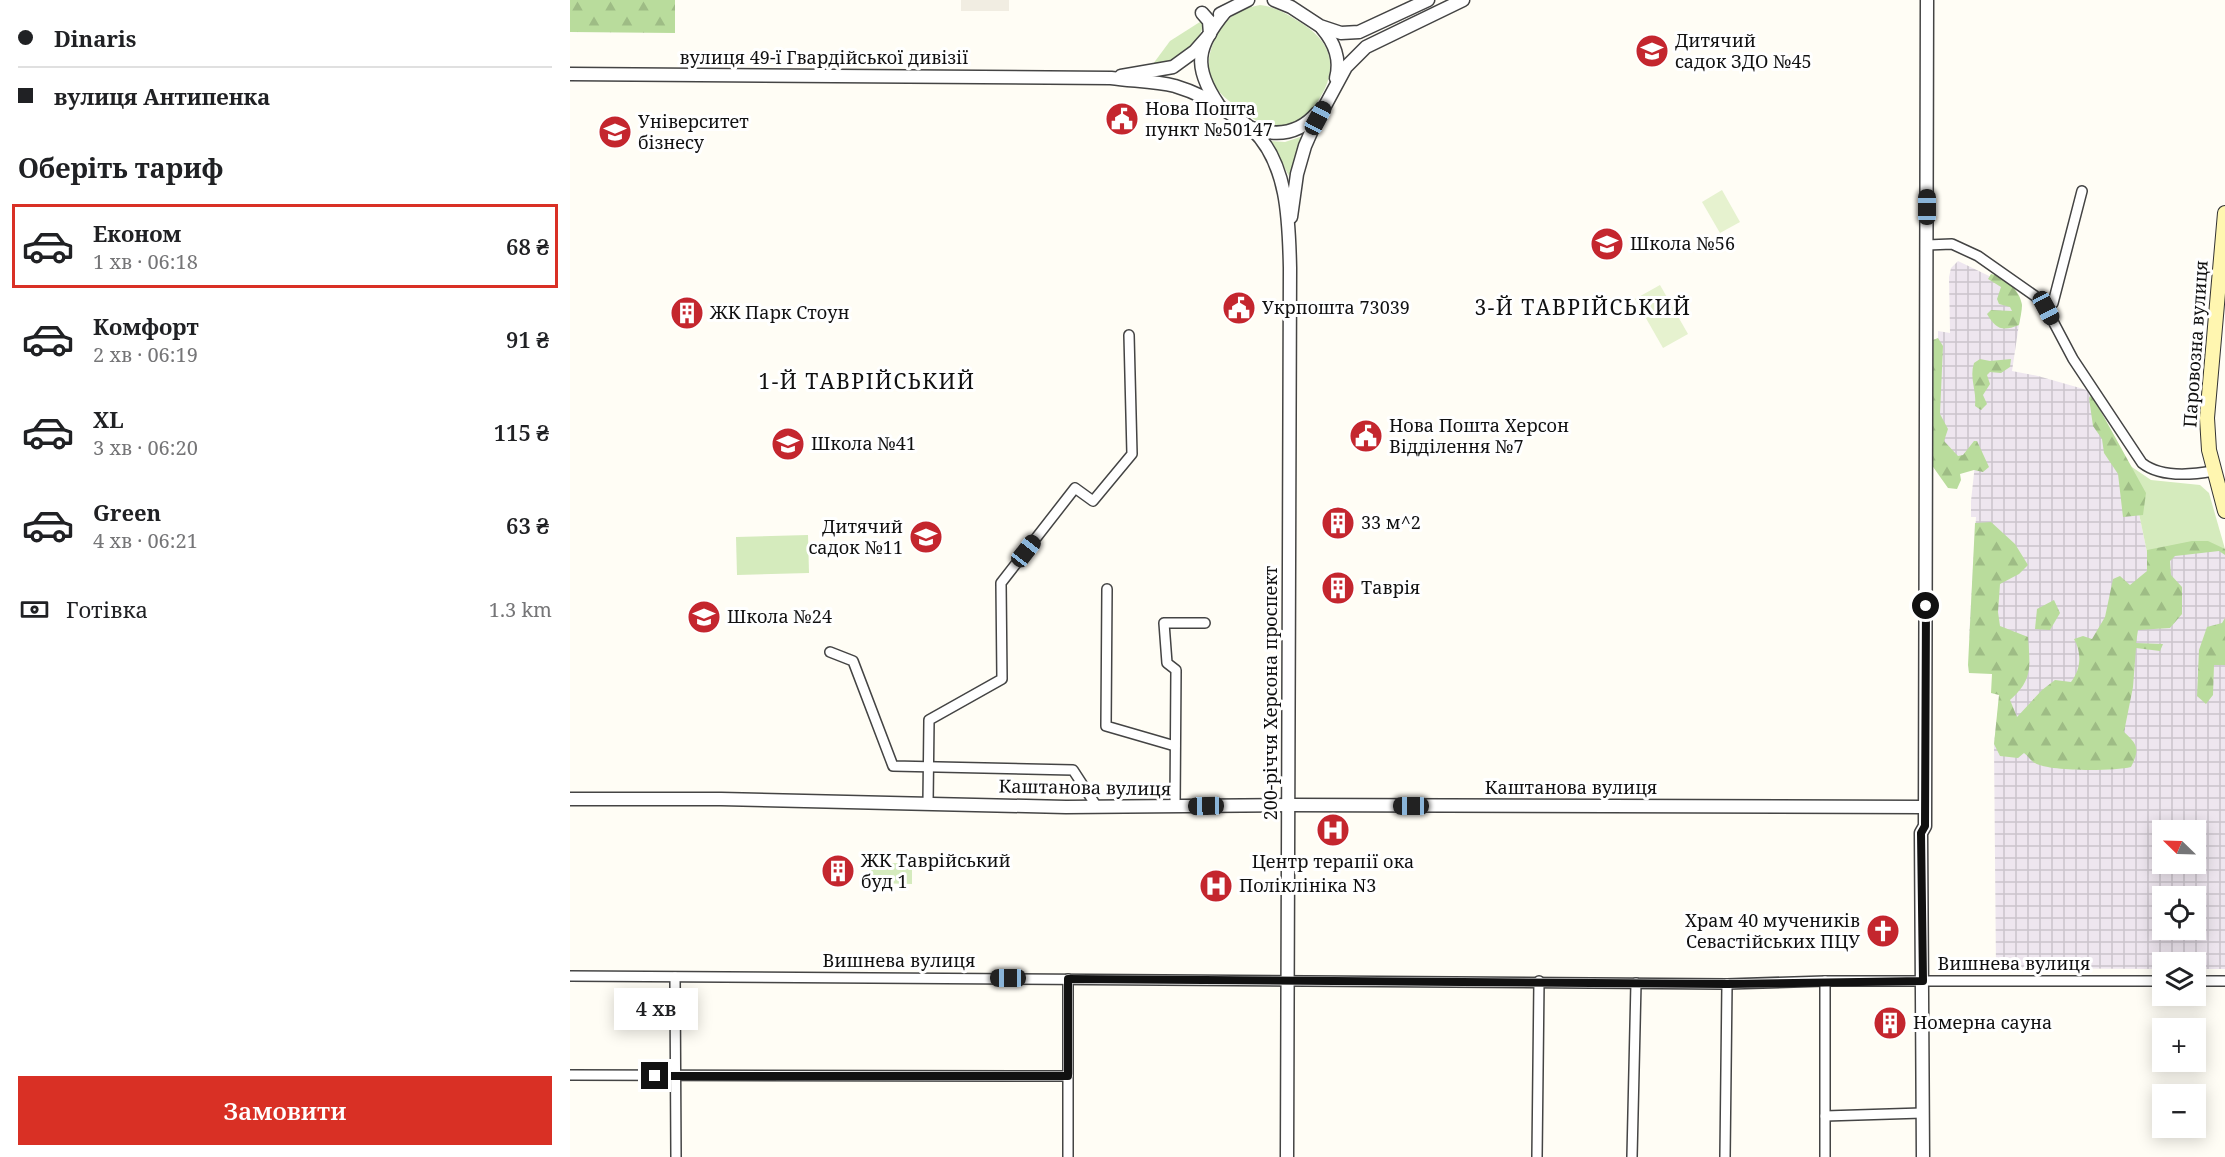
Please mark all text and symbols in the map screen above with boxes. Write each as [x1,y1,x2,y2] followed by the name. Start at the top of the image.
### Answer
[54,23,136,53] text: Dinaris
[1675,28,1812,73] place label: Дитячий садок ЗДО №45
[1634,33,1670,69] school or university icon: Дитячий садок ЗДО №45
[680,45,968,69] street label: вулиця 49-ї Гвардійської дивізії
[54,81,270,111] text: вулиця Антипенка
[1145,96,1273,141] place label: Нова Пошта пункт №50147
[1302,98,1334,138] car
[1104,101,1140,137] public building icon: Нова Пошта пункт №50147
[638,109,749,154] place label: Університет бізнесу
[597,114,633,150] school or university icon: Університет бізнесу
[18,149,223,186] text: Оберіть тариф
[1918,189,1936,225] car
[93,218,181,248] text: Економ
[21,219,75,273] icon: car
[1589,226,1625,262] school or university icon: Школа №56
[506,231,549,261] text: 68 ₴
[1630,231,1735,255] place label: Школа №56
[93,248,198,275] text: 1 хв · 06:18
[2177,259,2213,428] street label: Паровозна вулиця
[2030,288,2062,328] car
[1221,290,1257,326] public building icon: Укрпошта 73039
[1475,293,1691,321] district label: 3-Й ТАВРІЙСЬКИЙ
[669,295,705,331] building icon: ЖК Парк Стоун
[1262,295,1410,319] place label: Укрпошта 73039
[709,300,850,324] place label: ЖК Парк Стоун
[93,311,199,341] text: Комфорт
[21,312,75,366] icon: car
[506,324,549,354] text: 91 ₴
[93,341,198,368] text: 2 хв · 06:19
[759,367,975,395] district label: 1-Й ТАВРІЙСЬКИЙ
[93,404,124,434] text: XL
[21,405,75,459] icon: car
[1389,413,1569,458] place label: Нова Пошта Херсон Відділення №7
[494,417,549,447] text: 115 ₴
[1348,418,1384,454] public building icon: Нова Пошта Херсон Відділення №7
[770,426,806,462] school or university icon: Школа №41
[811,431,916,455] place label: Школа №41
[93,434,198,461] text: 3 хв · 06:20
[93,497,161,527] text: Green
[21,498,75,552] icon: car
[1320,505,1356,541] building icon: 33 м^2
[506,510,549,540] text: 63 ₴
[1361,510,1421,534] place label: 33 м^2
[808,514,903,559] place label: Дитячий садок №11
[908,519,944,555] school or university icon: Дитячий садок №11
[93,527,198,554] text: 4 хв · 06:21
[1008,531,1044,571] car
[1258,565,1282,820] street label: 200-річчя Херсона проспект
[1320,570,1356,606] building icon: Таврія
[1361,575,1420,599] place label: Таврія
[1912,592,1939,619] route start
[18,593,51,626] icon: cash
[66,594,148,624] text: Готівка
[489,596,552,623] text: 1.3 km
[686,599,722,635] school or university icon: Школа №24
[727,604,832,628] place label: Школа №24
[999,773,1172,801] street label: Каштанова вулиця
[1485,775,1657,799] street label: Каштанова вулиця
[1188,797,1224,815] car
[1393,797,1429,815] car
[1315,812,1351,848] hospital icon: Центр терапії ока
[2152,820,2206,874] north arrow
[2152,820,2206,1138] map controls
[860,848,1011,893] place label: ЖК Таврійський буд 1
[1252,849,1414,873] place label: Центр терапії ока
[820,853,856,889] building icon: ЖК Таврійський буд 1
[1198,868,1234,904] hospital icon: Поліклініка N3
[1239,873,1376,897] place label: Поліклініка N3
[2152,886,2206,940] button: locate
[1685,908,1860,953] place label: Храм 40 мучеників Севастійських ПЦУ
[1865,913,1901,949] church icon: Храм 40 мучеників Севастійських ПЦУ
[822,948,976,972] street label: Вишнева вулиця
[1937,951,2091,975] street label: Вишнева вулиця
[2152,952,2206,1006] button: layers
[990,969,1026,987] car
[613,989,697,1031] callout: 4 хв
[636,995,676,1022] text: 4 хв
[1872,1005,1908,1041] building icon: Номерна сауна
[1913,1010,2052,1034] place label: Номерна сауна
[2152,1018,2206,1072] button: +
[641,1062,668,1089] route end
[18,1076,552,1145] button: Замовити
[2152,1084,2206,1138] button: −

